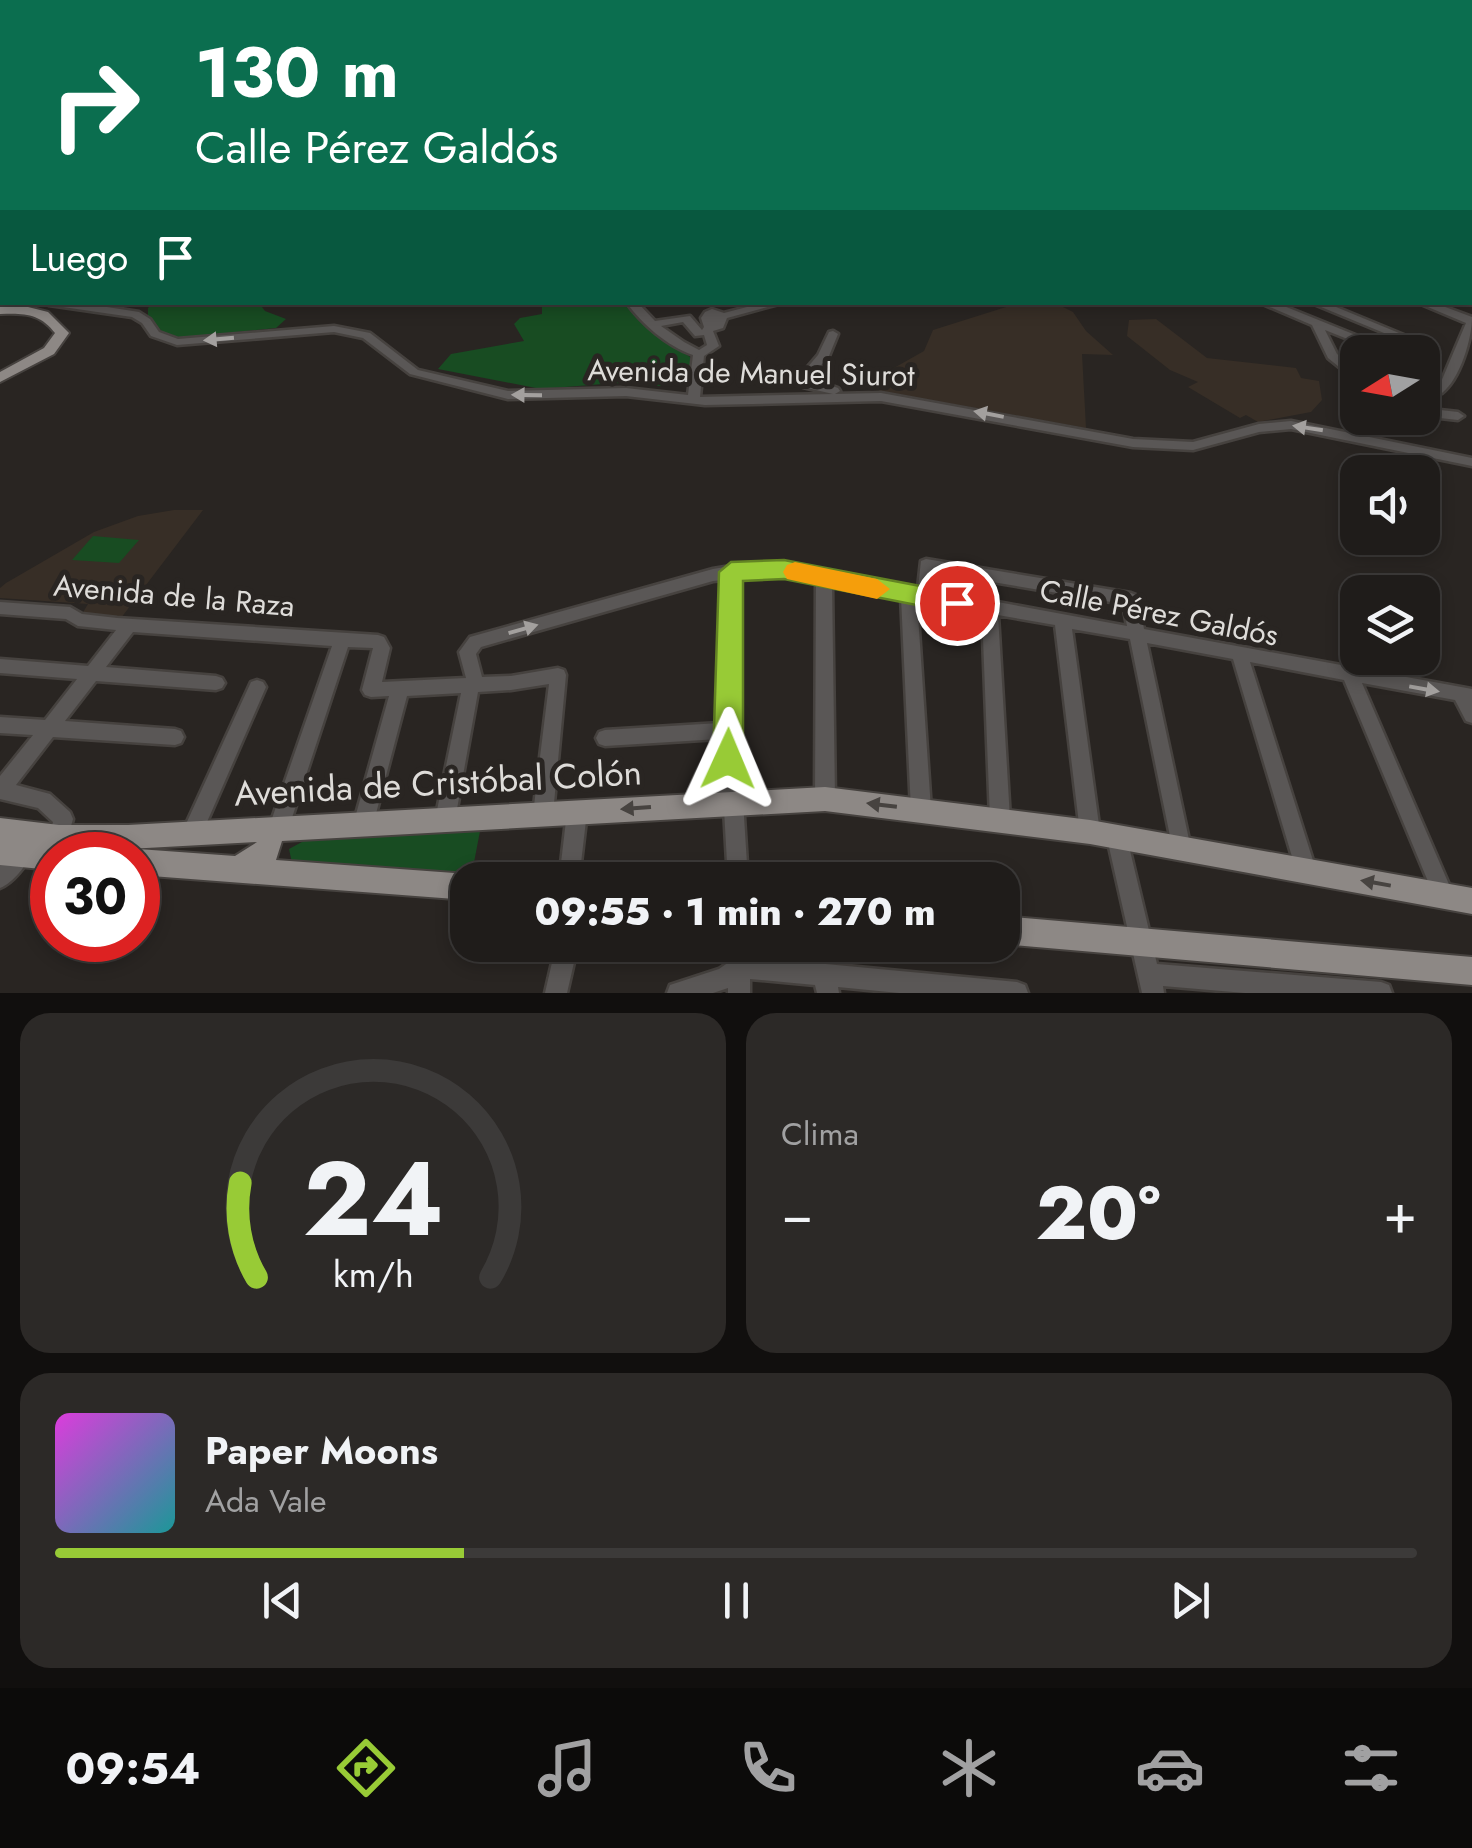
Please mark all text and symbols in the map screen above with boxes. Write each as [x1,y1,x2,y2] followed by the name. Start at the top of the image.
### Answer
[195,22,399,123] text: 130 m
[30,40,160,170] icon: right
[195,115,558,180] text: Calle Pérez Galdós
[30,230,128,285] text: Luego
[148,230,203,285] icon: arrive
[202,331,234,347] one-way arrow
[1340,335,1440,435] north arrow
[1340,335,1440,675] map controls
[587,348,916,397] street label: Avenida de Manuel Siurot
[510,387,542,403] one-way arrow
[973,406,1004,422] one-way arrow
[1292,419,1323,435] one-way arrow
[1340,455,1440,555] button: sound
[915,561,1000,646] pin
[52,564,296,627] street label: Avenida de la Raza
[1036,568,1282,657] street label: Calle Pérez Galdós
[1340,575,1440,675] button: layers
[930,576,985,631] icon: arrive
[508,620,539,636] one-way arrow
[1409,682,1440,697] one-way arrow
[676,707,780,811] position arrow
[233,747,643,819] street label: Avenida de Cristóbal Colón
[866,797,898,813] one-way arrow
[620,800,652,816] one-way arrow
[30,832,160,962] speed limit sign: 30
[1360,875,1391,890] one-way arrow
[534,884,936,939] text: 09:55 · 1 min · 270 m
[781,1111,859,1157] text: Clima
[303,1124,443,1274] text: 24
[1036,1159,1161,1267] text: 20°
[781,1174,813,1254] text: −
[1383,1174,1417,1254] text: +
[333,1249,413,1300] text: km/h
[205,1423,438,1478] text: Paper Moons
[205,1478,327,1524] text: Ada Vale
[255,1573,310,1628] icon: previous
[709,1573,764,1628] icon: pause
[1163,1573,1218,1628] icon: next
[331,1733,401,1803] icon: directions
[532,1733,602,1803] icon: music
[733,1733,803,1803] icon: phone
[934,1733,1004,1803] icon: climate
[1135,1733,1205,1803] icon: car
[1336,1733,1406,1803] icon: filters
[66,1736,200,1801] text: 09:54

